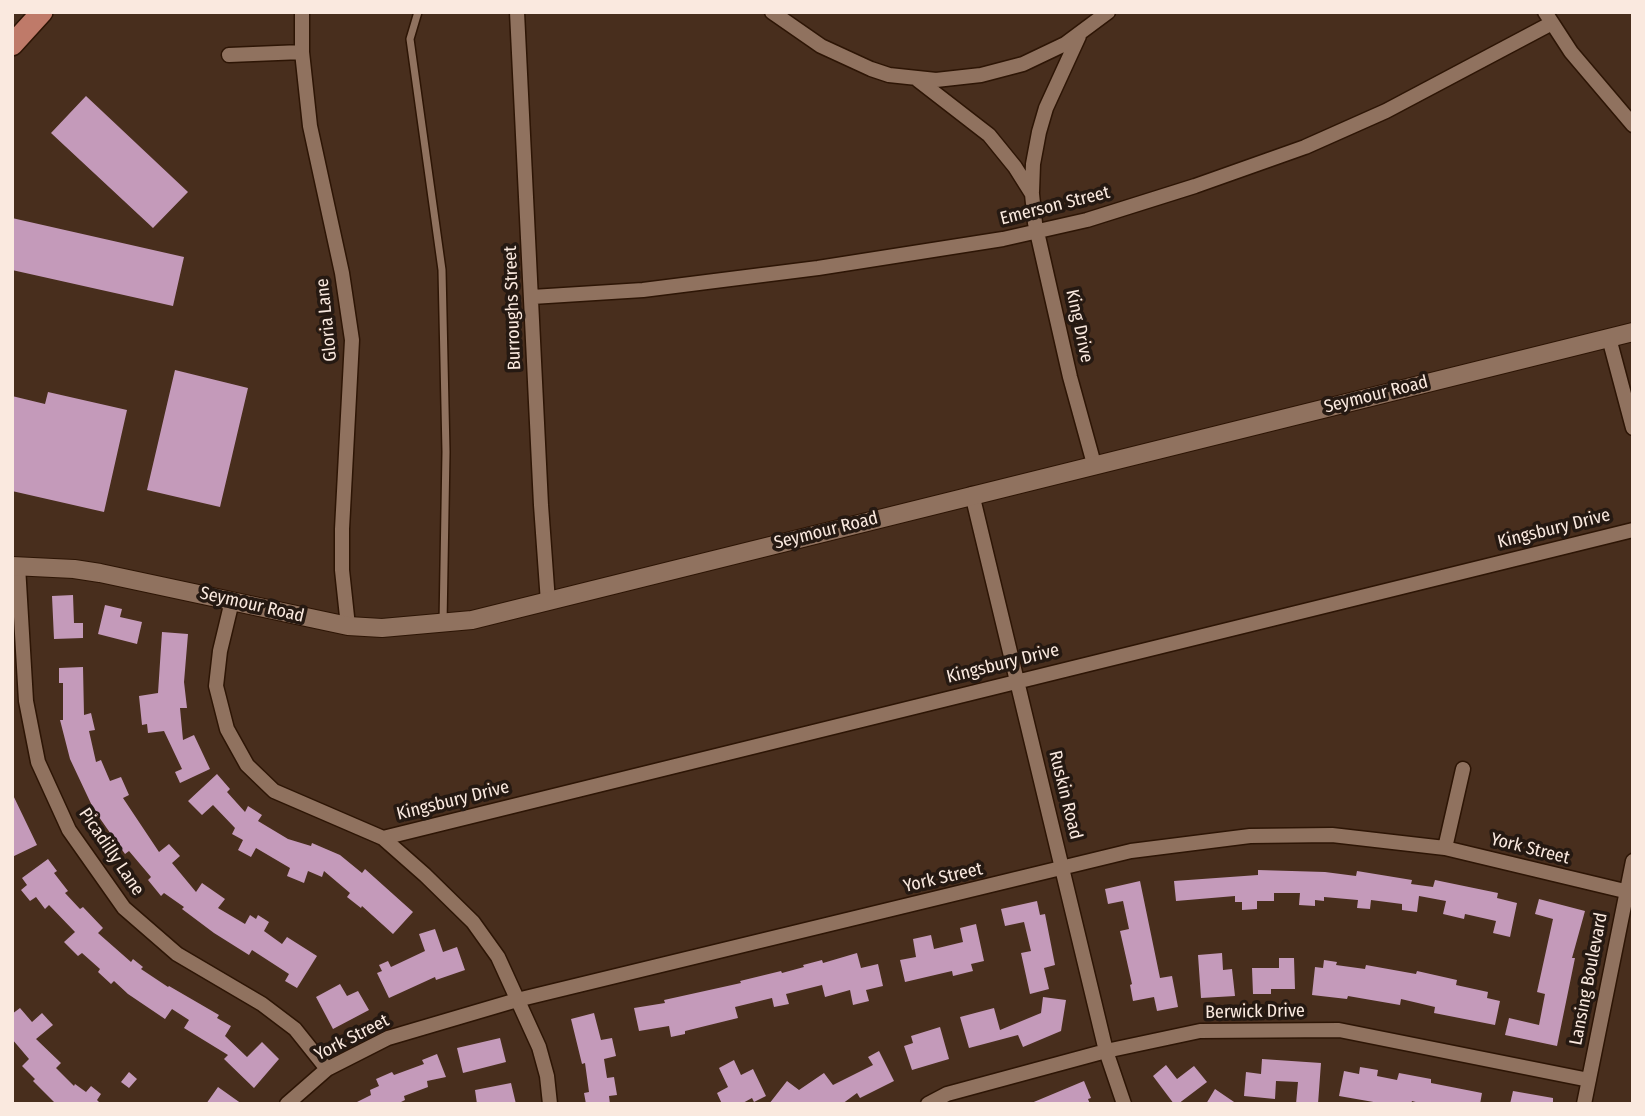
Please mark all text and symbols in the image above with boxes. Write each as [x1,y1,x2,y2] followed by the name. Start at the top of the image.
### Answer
[998,182,1112,230] street label: Emerson Street
[500,245,526,371] street label: Burroughs Street
[312,277,342,363] street label: Gloria Lane
[1061,287,1097,365] street label: King Drive
[1322,372,1430,418] street label: Seymour Road
[1495,505,1613,553] street label: Kingsbury Drive
[772,508,880,554] street label: Seymour Road
[198,583,306,627] street label: Seymour Road
[944,640,1062,688] street label: Kingsbury Drive
[1044,748,1086,842] street label: Ruskin Road
[394,777,512,825] street label: Kingsbury Drive
[74,804,148,900] street label: Picadilly Lane
[1488,829,1572,869] street label: York Street
[901,858,985,898] street label: York Street
[1566,911,1612,1047] street label: Lansing Boulevard
[1205,1000,1305,1024] street label: Berwick Drive
[311,1010,393,1066] street label: York Street

